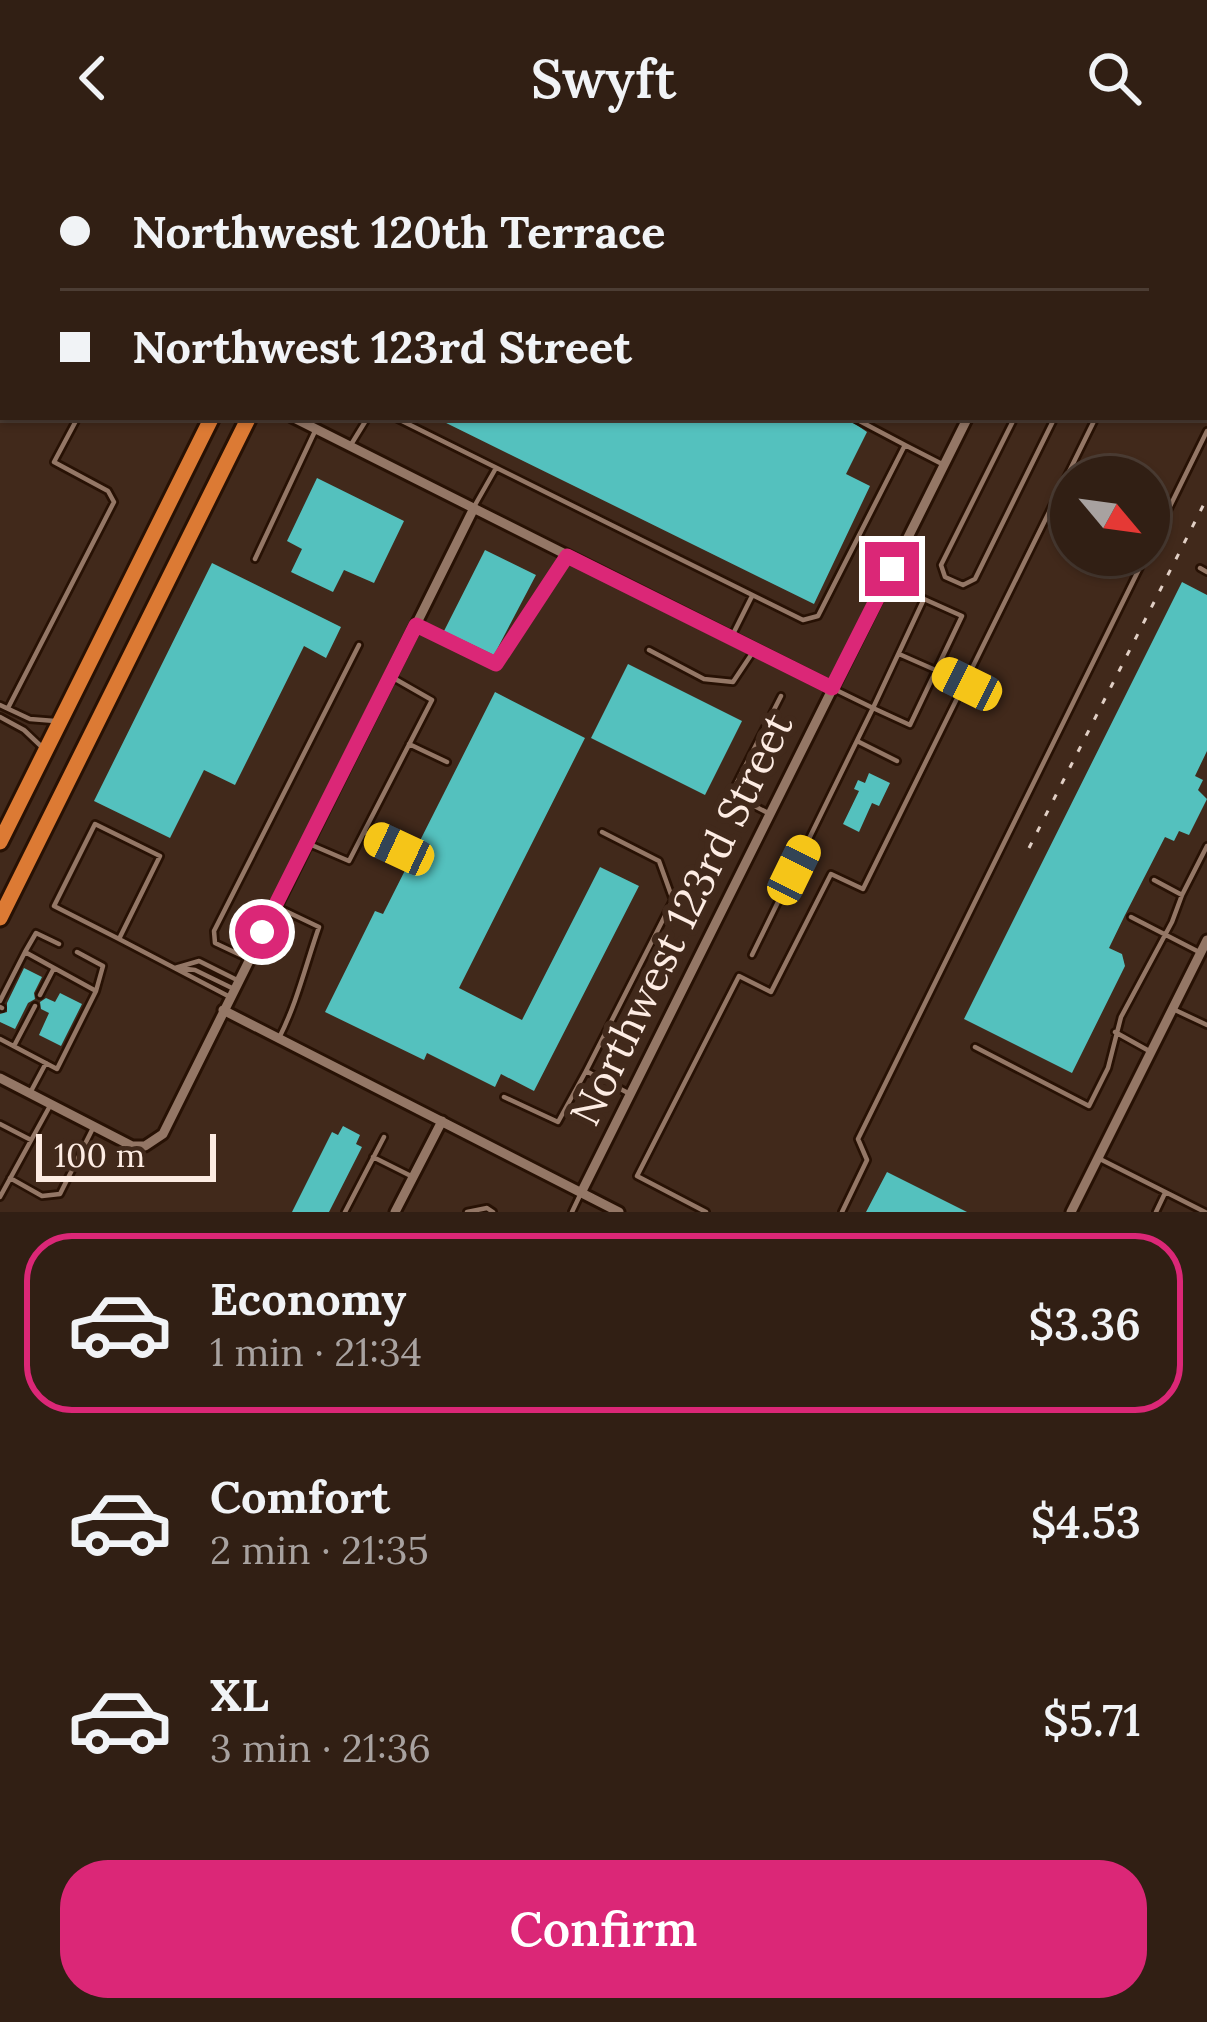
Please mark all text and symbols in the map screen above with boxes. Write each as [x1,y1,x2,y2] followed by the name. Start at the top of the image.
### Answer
[531,44,676,113] text: Swyft
[60,45,126,111] icon: back
[1081,45,1147,111] icon: search
[132,203,666,260] text: Northwest 120th Terrace
[132,318,632,375] text: Northwest 123rd Street
[1050,456,1170,576] north arrow
[1050,456,1170,576] map controls
[865,542,919,596] route end
[927,652,1007,716] car
[558,703,805,1134] street label: Northwest 123rd Street
[359,817,439,881] car
[762,830,826,910] car
[235,905,289,959] route start
[36,1128,216,1181] scale bar
[54,1134,145,1176] text: 100 m
[66,1269,174,1377] icon: car
[210,1270,406,1327] text: Economy
[1029,1295,1141,1352] text: $3.36
[210,1327,422,1377] text: 1 min · 21:34
[66,1467,174,1575] icon: car
[210,1468,390,1525] text: Comfort
[1031,1493,1141,1550] text: $4.53
[210,1525,429,1575] text: 2 min · 21:35
[66,1665,174,1773] icon: car
[210,1666,269,1723] text: XL
[1043,1691,1141,1748] text: $5.71
[210,1723,431,1773] text: 3 min · 21:36
[60,1860,1147,1998] button: Confirm

